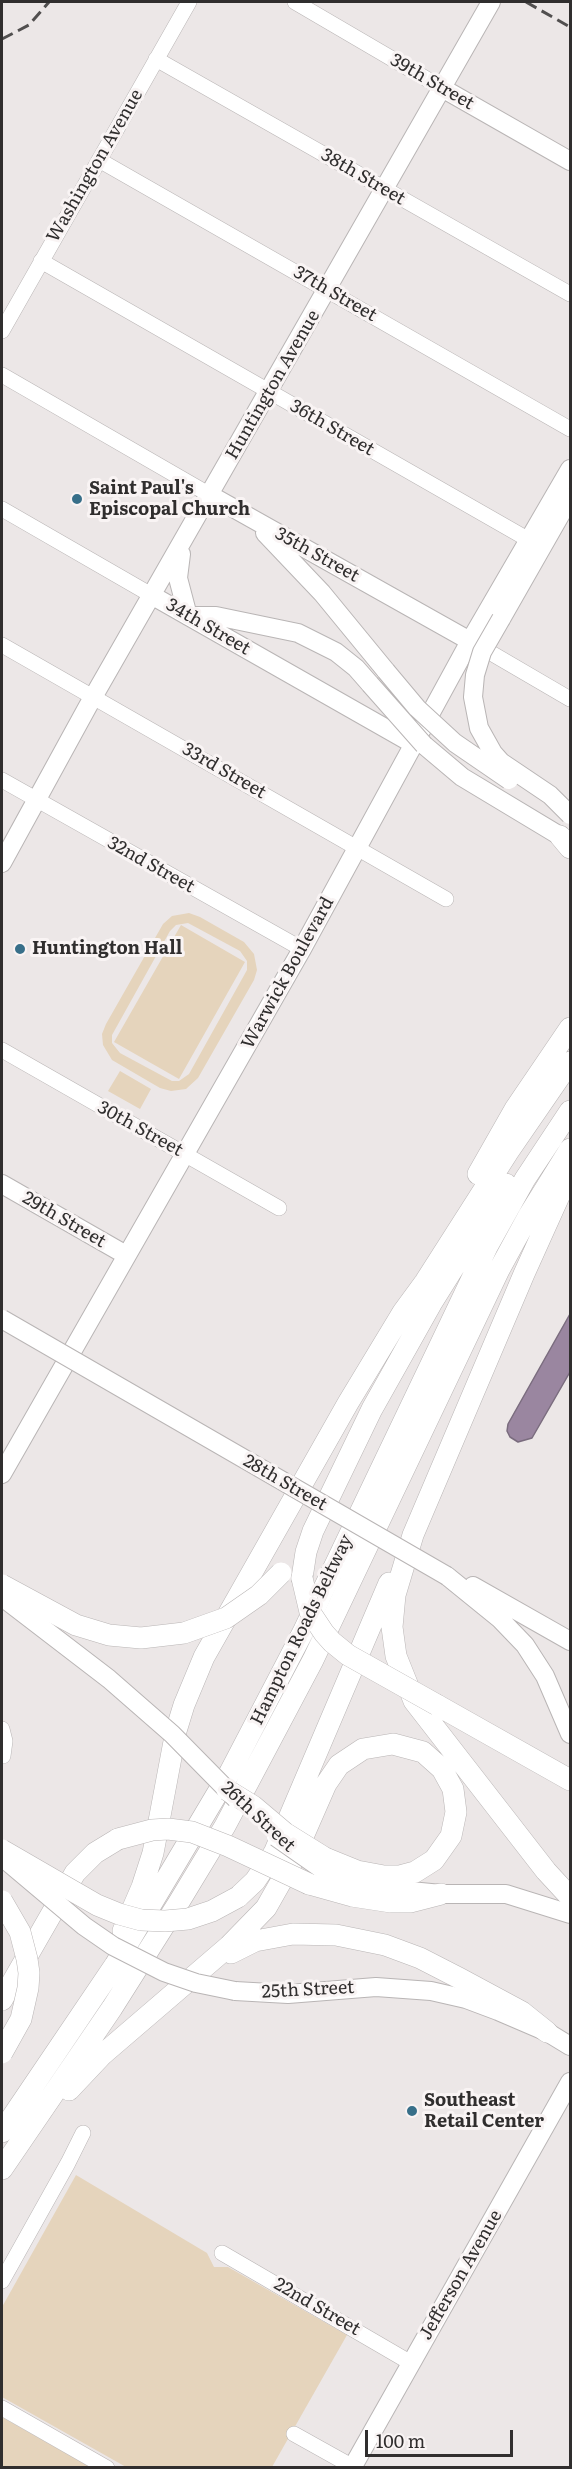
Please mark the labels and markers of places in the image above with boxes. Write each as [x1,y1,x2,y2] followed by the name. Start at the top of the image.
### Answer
[89,478,250,520] place label: Saint Paul's Episcopal Church
[70,492,84,506] marker: Saint Paul's Episcopal Church
[32,938,182,960] place label: Huntington Hall
[13,942,27,956] marker: Huntington Hall
[424,2090,544,2132] place label: Southeast Retail Center
[405,2104,419,2118] marker: Southeast Retail Center

